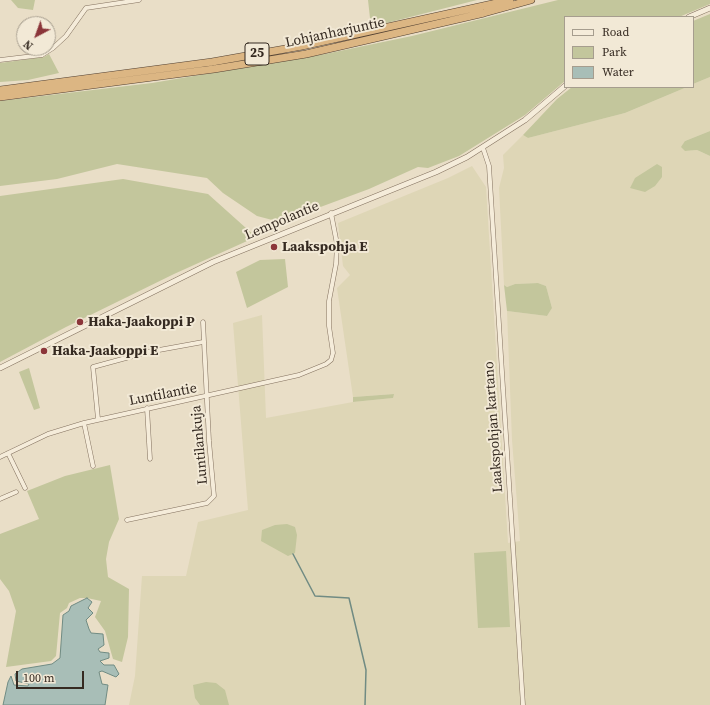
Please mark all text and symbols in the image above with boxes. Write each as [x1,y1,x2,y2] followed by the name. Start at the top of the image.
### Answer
[284,14,386,52] street label: Lohjanharjuntie
[16,16,56,56] north arrow
[564,16,694,88] legend
[602,24,629,40] text: Road
[21,36,36,53] text: N
[245,43,269,65] road number: 25
[602,44,627,60] text: Park
[602,64,634,80] text: Water
[242,198,322,244] street label: Lempolantie
[282,239,368,255] place label: Laakspohja E
[269,242,279,252] marker: Laakspohja E
[88,314,195,330] place label: Haka-Jaakoppi P
[75,317,85,327] marker: Haka-Jaakoppi P
[52,343,158,359] place label: Haka-Jaakoppi E
[39,346,49,356] marker: Haka-Jaakoppi E
[481,361,507,493] street label: Laakspohjan kartano
[128,380,198,410] street label: Luntilantie
[188,405,212,485] street label: Luntilankuja
[18,663,86,689] scale bar
[23,670,55,686] text: 100 m

